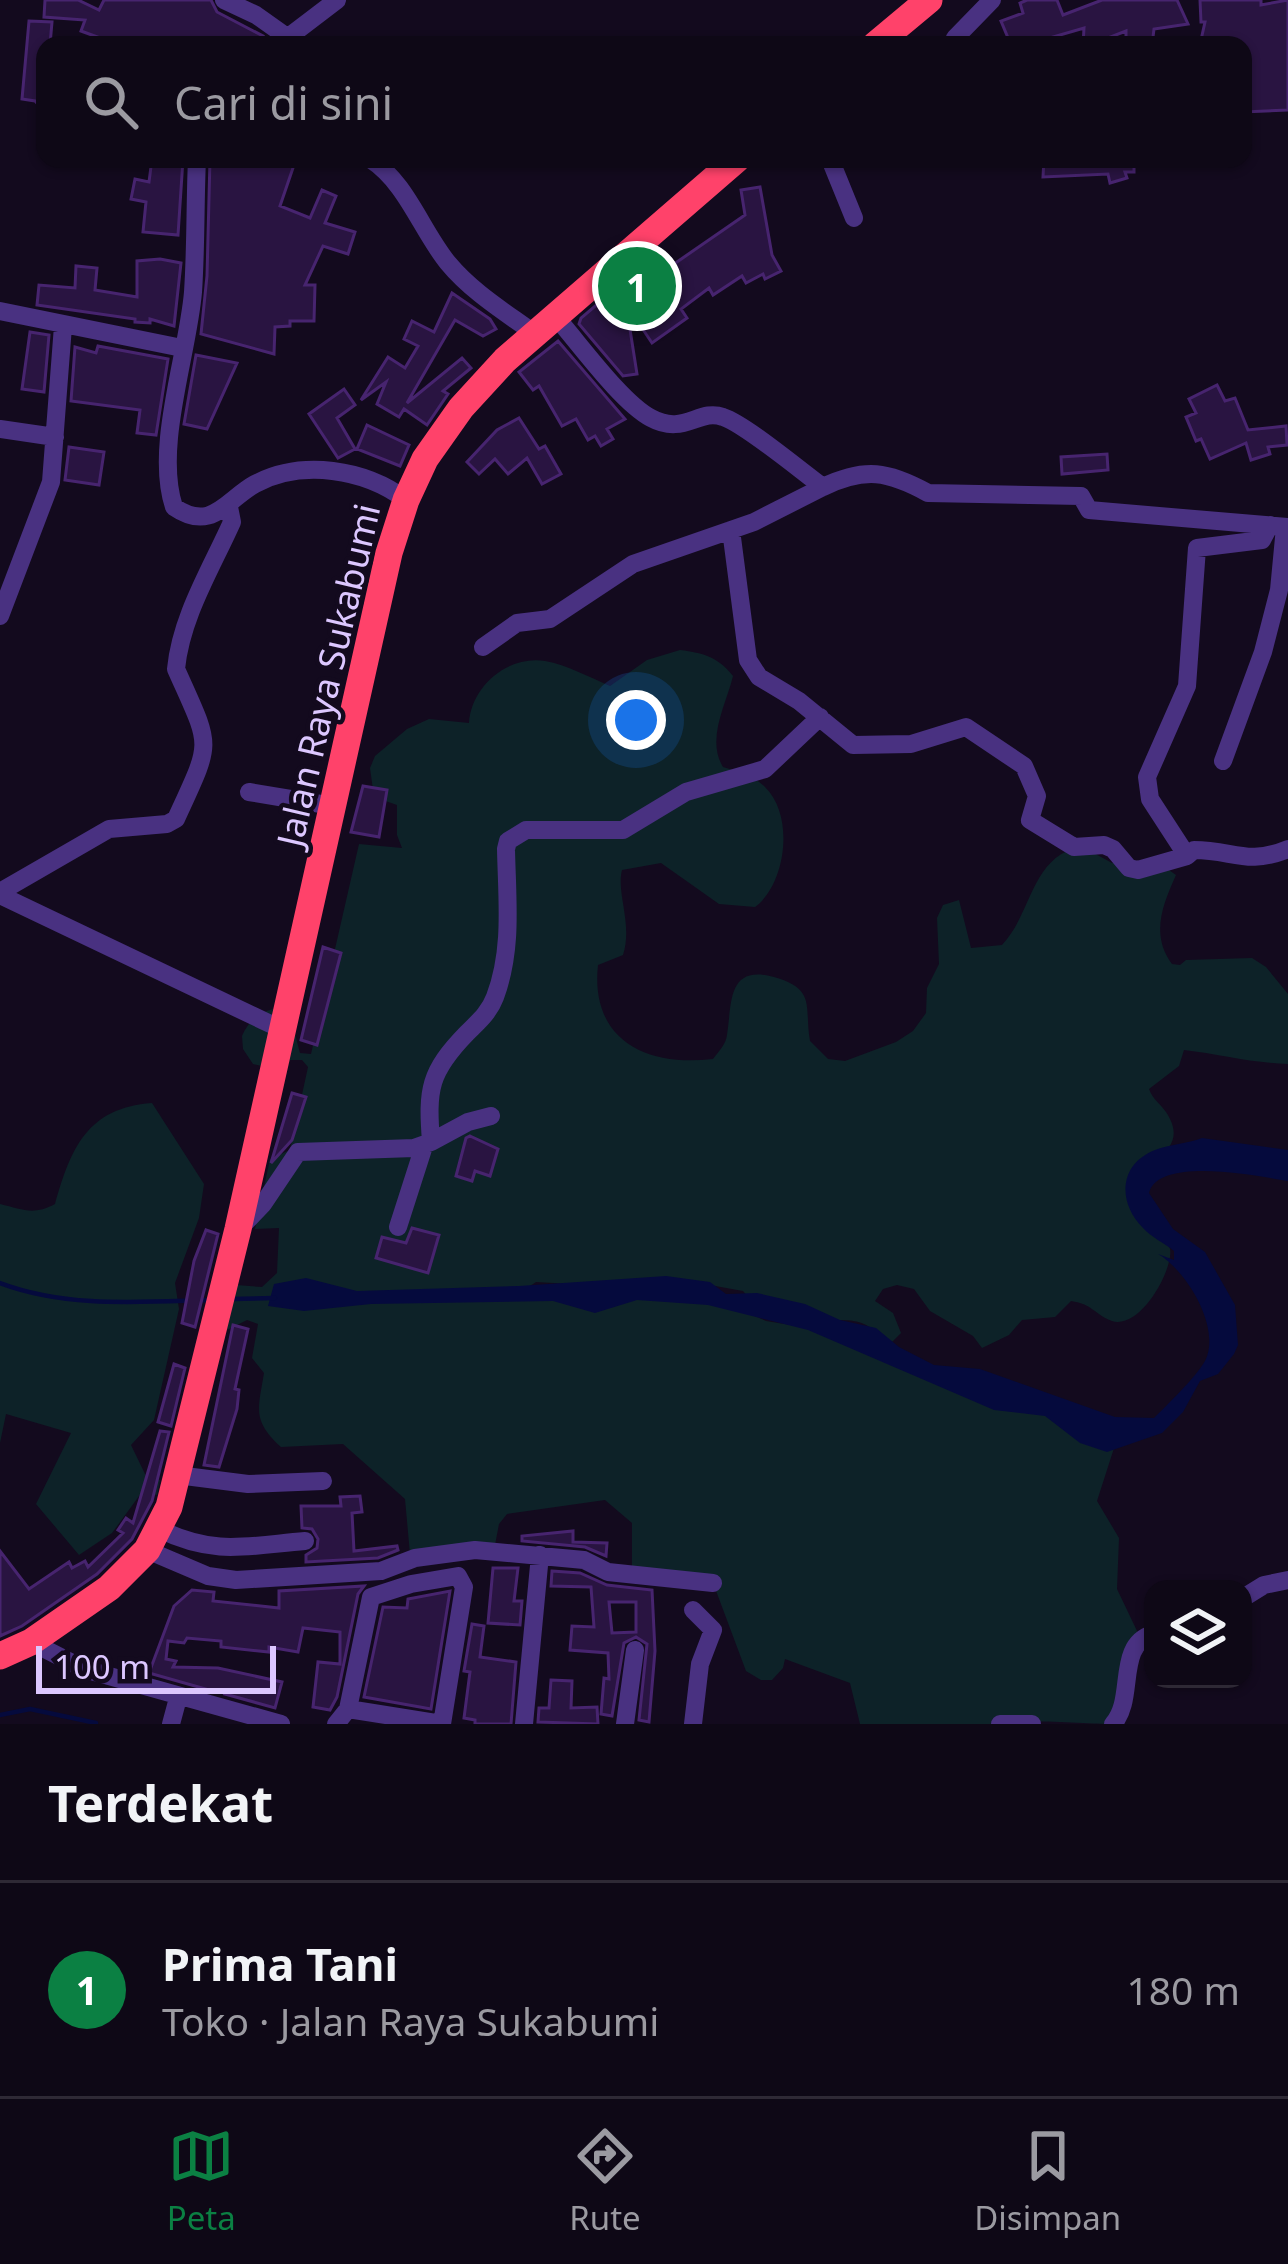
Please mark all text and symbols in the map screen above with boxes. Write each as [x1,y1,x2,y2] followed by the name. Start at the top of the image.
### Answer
[36,36,1252,168] search box
[78,69,144,135] icon: search
[174,72,393,133] text: Cari di sini
[598,241,676,331] pin: 1
[264,499,391,854] street label: Jalan Raya Sukabumi
[606,690,666,750] your location
[1144,1580,1252,1688] map controls
[1144,1580,1252,1688] button: layers
[36,1640,276,1693] scale bar
[54,1644,150,1689] text: 100 m
[48,1767,273,1837] text: Terdekat
[162,1933,398,1994] text: Prima Tani
[76,1963,98,2016] text: 1
[1126,1963,1240,2016] text: 180 m
[162,1994,659,2047] text: Toko · Jalan Raya Sukabumi
[167,2123,236,2240] tab: Peta
[569,2123,641,2240] tab: Rute
[974,2123,1121,2240] tab: Disimpan

